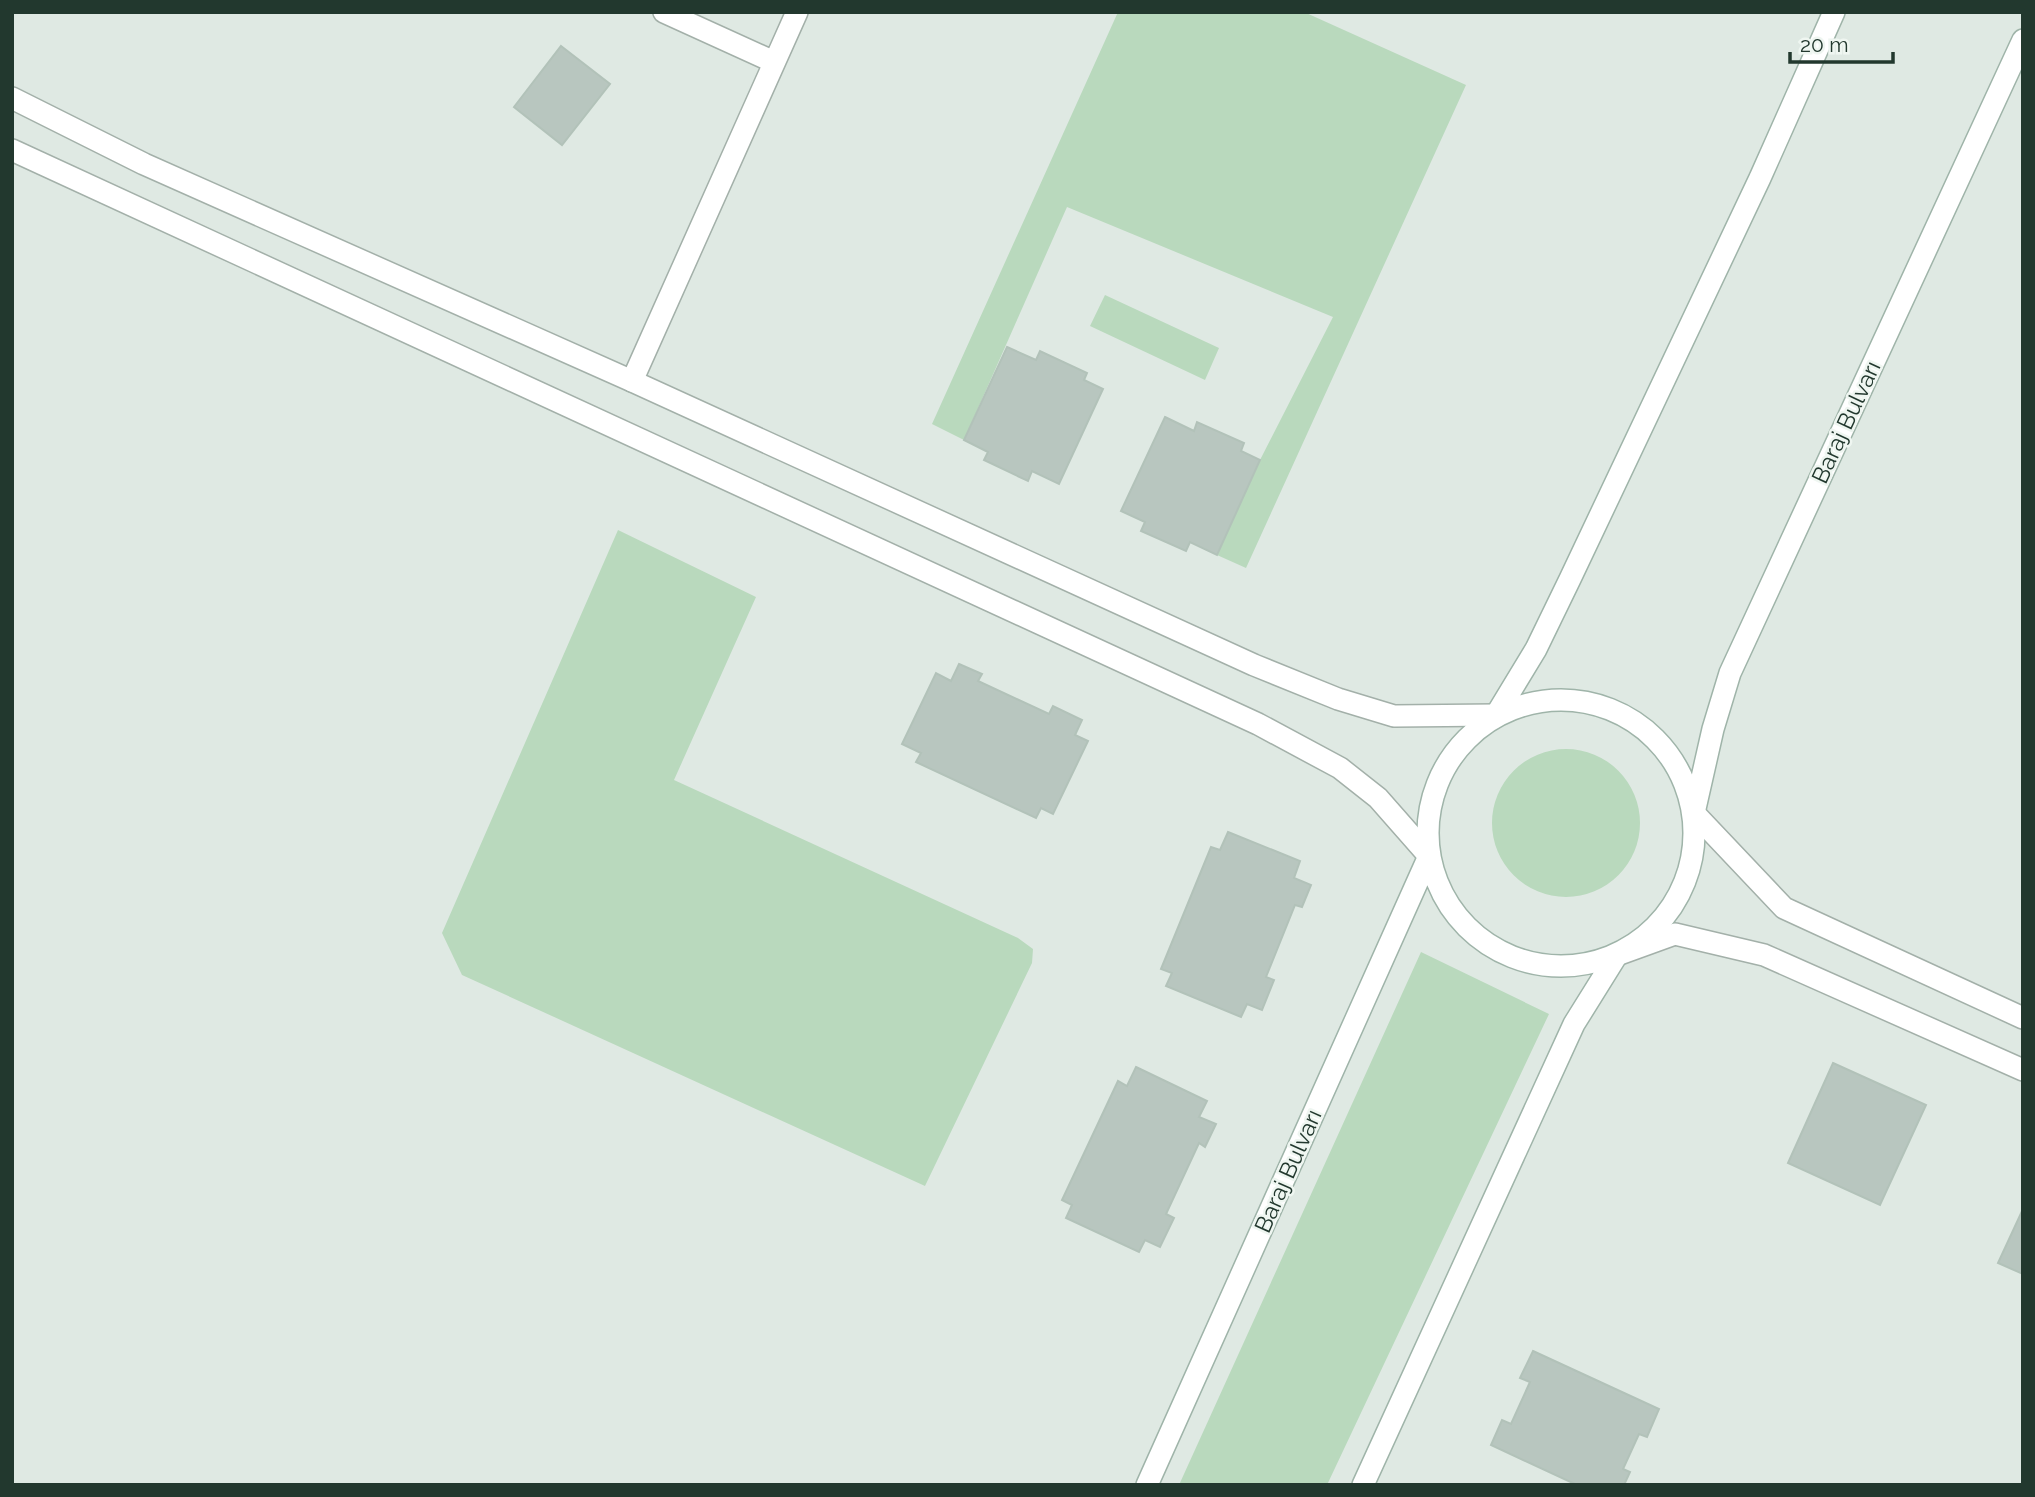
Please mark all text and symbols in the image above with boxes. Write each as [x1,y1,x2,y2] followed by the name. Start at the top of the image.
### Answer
[1790,21,1893,65] scale bar
[1800,32,1848,57] text: 20 m
[1805,356,1886,487] street label: Baraj Bulvarı
[1248,1105,1327,1237] street label: Baraj Bulvarı

